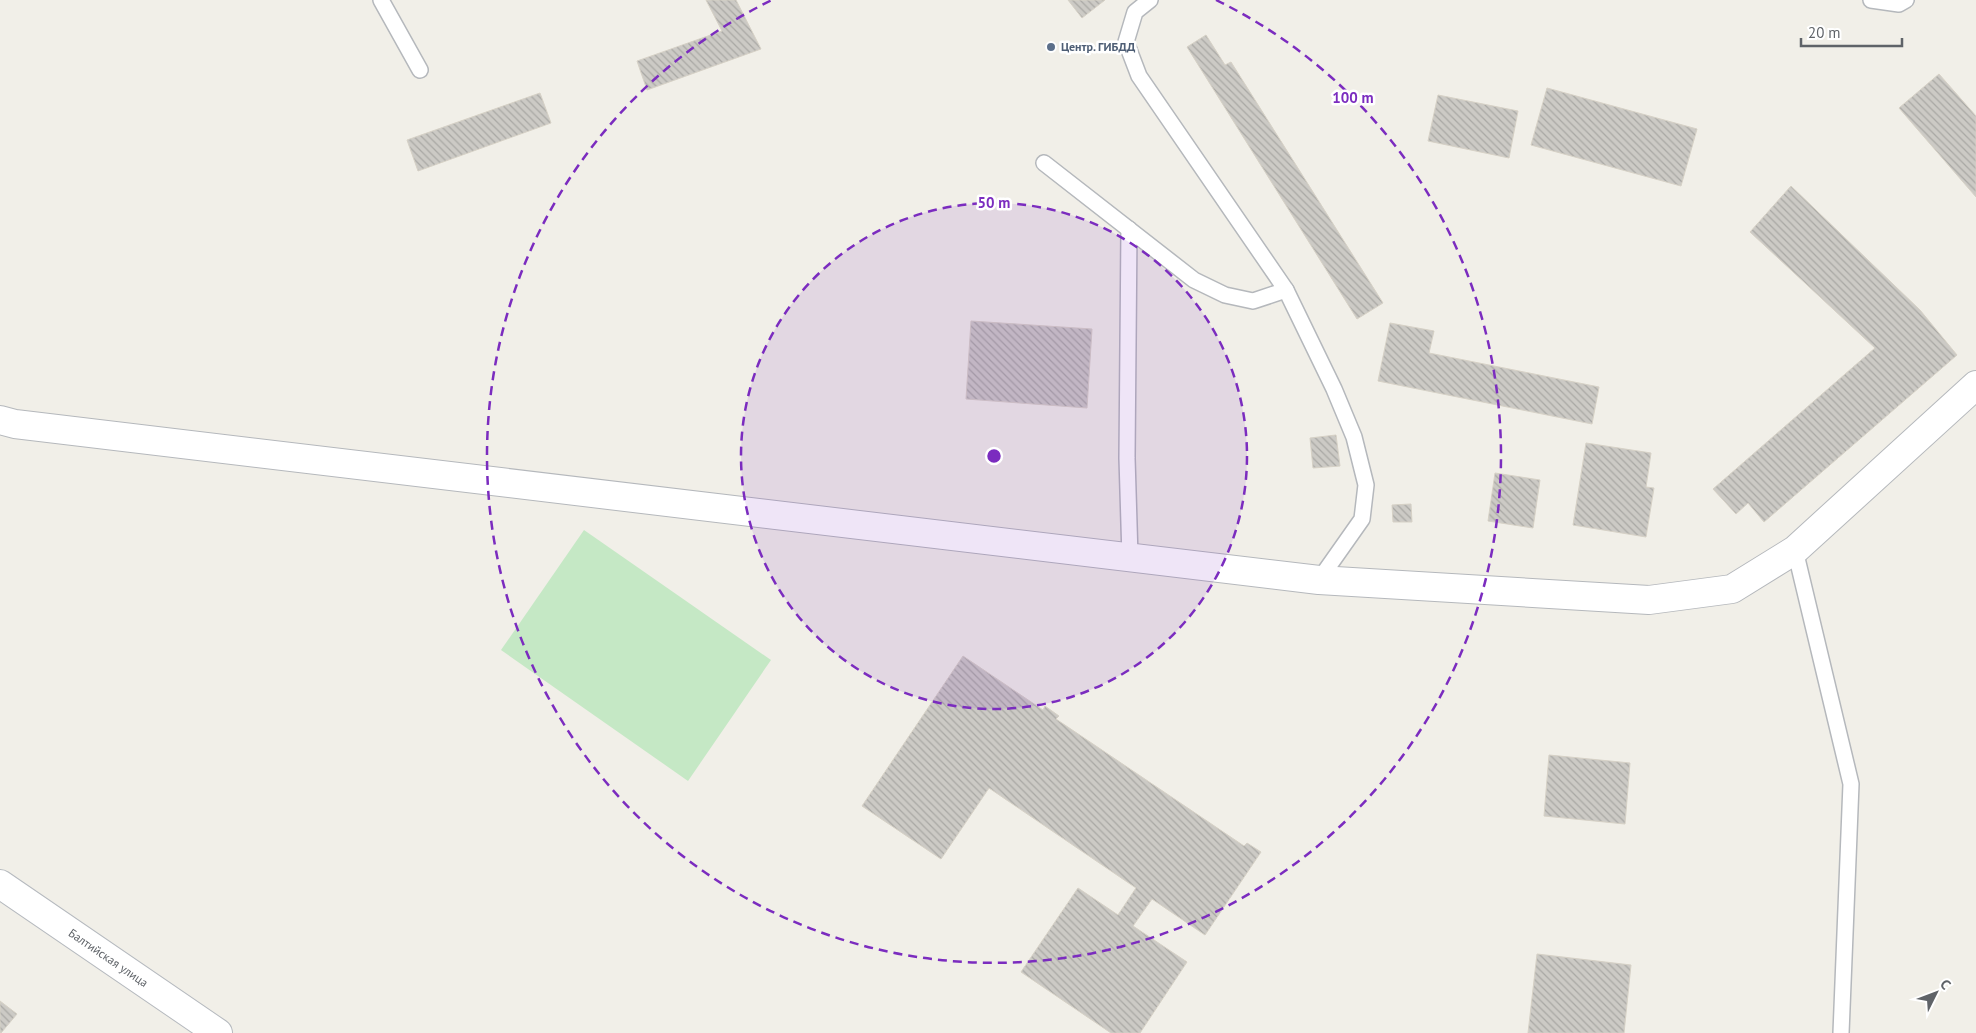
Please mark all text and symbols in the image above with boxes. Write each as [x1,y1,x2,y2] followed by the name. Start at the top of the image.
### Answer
[1801,15,1902,47] scale bar
[1808,23,1841,42] text: 20 m
[1061,39,1136,54] place label: Центр. ГИБДД
[1045,41,1057,53] marker: Центр. ГИБДД
[1332,88,1374,107] text: 100 m
[978,193,1010,212] text: 50 m
[985,447,1003,465] centre of rings
[66,925,151,990] street label: Балтийская улица
[1911,968,1961,1018] north arrow
[1936,975,1955,993] text: С

